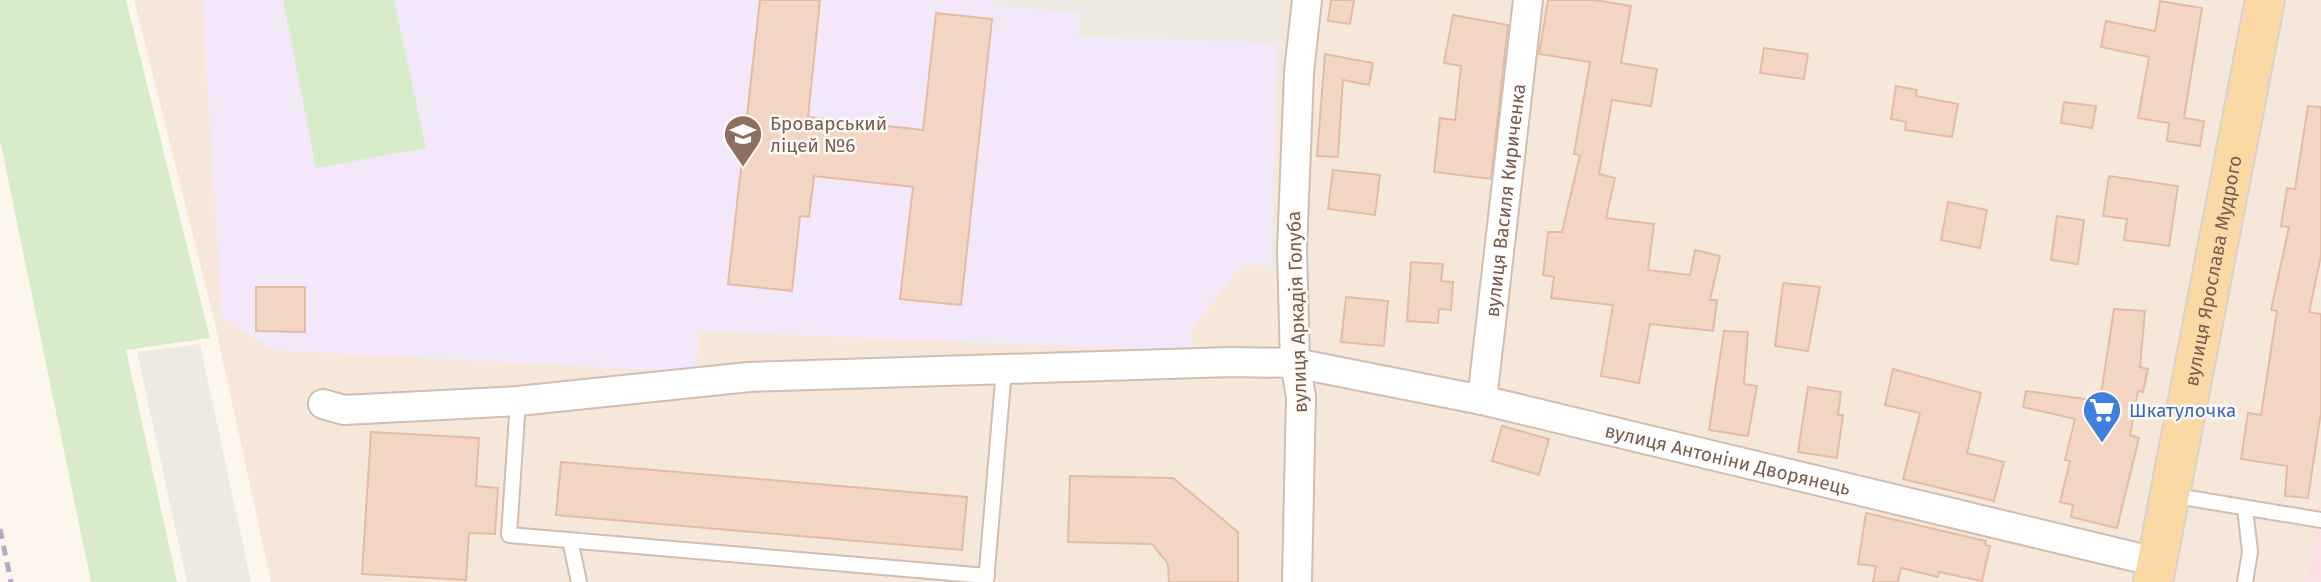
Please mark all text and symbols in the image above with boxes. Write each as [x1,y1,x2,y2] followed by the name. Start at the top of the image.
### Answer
[1480,82,1530,318] street label: вулиця Василя Кириченка
[770,112,887,157] place label: Броварський ліцей №6
[722,113,764,168] school or university icon: Броварський ліцей №6
[2179,153,2246,388] street label: вулиця Ярослава Мудрого
[1282,211,1312,413] street label: вулиця Аркадія Голуба
[2081,389,2123,444] supermarket icon: Шкатулочка
[2129,399,2236,422] place label: Шкатулочка
[1603,418,1853,500] street label: вулиця Антоніни Дворянець

